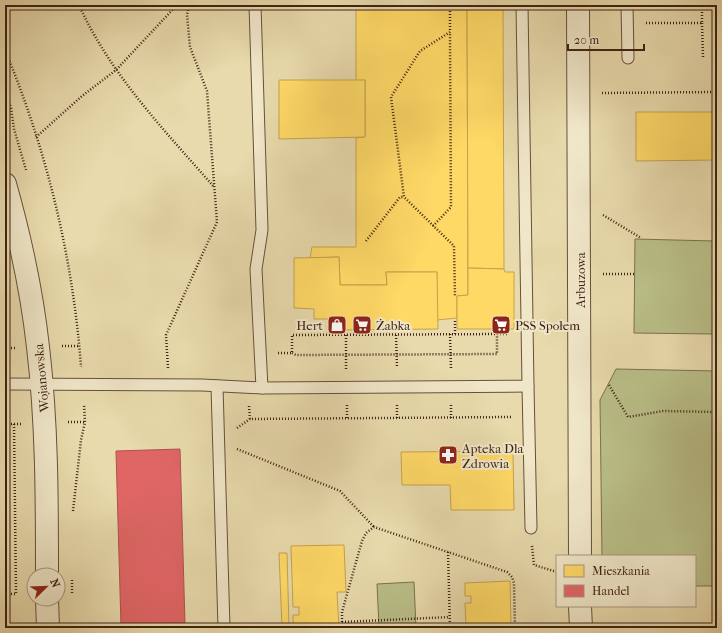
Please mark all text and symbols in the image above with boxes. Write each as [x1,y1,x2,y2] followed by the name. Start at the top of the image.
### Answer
[568,26,644,52] scale bar
[574,33,599,47] text: 20 m
[573,251,588,309] street label: Arbuzowa
[326,314,348,336] shop icon: Hert
[351,314,373,336] supermarket icon: Żabka
[490,314,512,336] supermarket icon: PSS Społem
[296,318,323,333] place label: Hert
[376,318,411,333] place label: Żabka
[515,318,580,333] place label: PSS Społem
[31,342,52,414] street label: Wojanowska
[461,441,524,471] place label: Apteka Dla Zdrowia
[437,444,459,466] pharmacy icon: Apteka Dla Zdrowia
[556,555,696,607] legend
[592,564,650,578] text: Mieszkania
[26,567,66,607] north arrow
[47,577,63,590] text: N
[592,584,630,598] text: Handel

